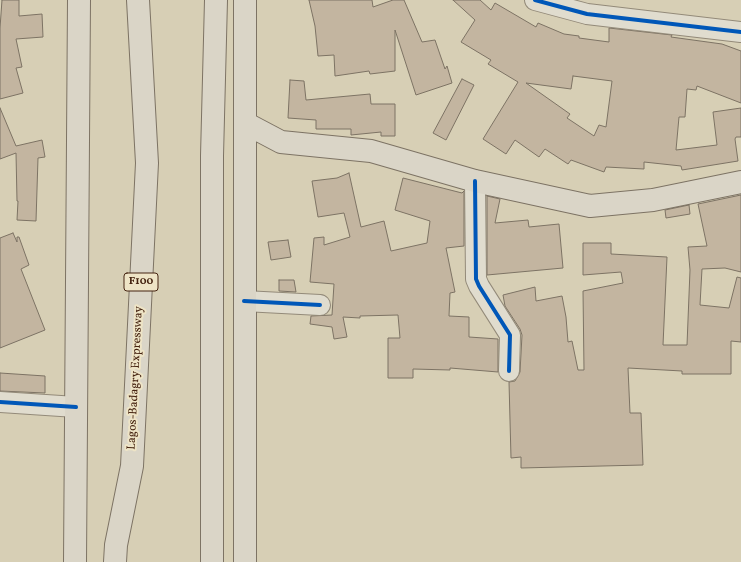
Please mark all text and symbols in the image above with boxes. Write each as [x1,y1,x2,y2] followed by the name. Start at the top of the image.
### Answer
[124,273,158,291] road number: F100
[125,306,147,450] street label: Lagos-Badagry Expressway

